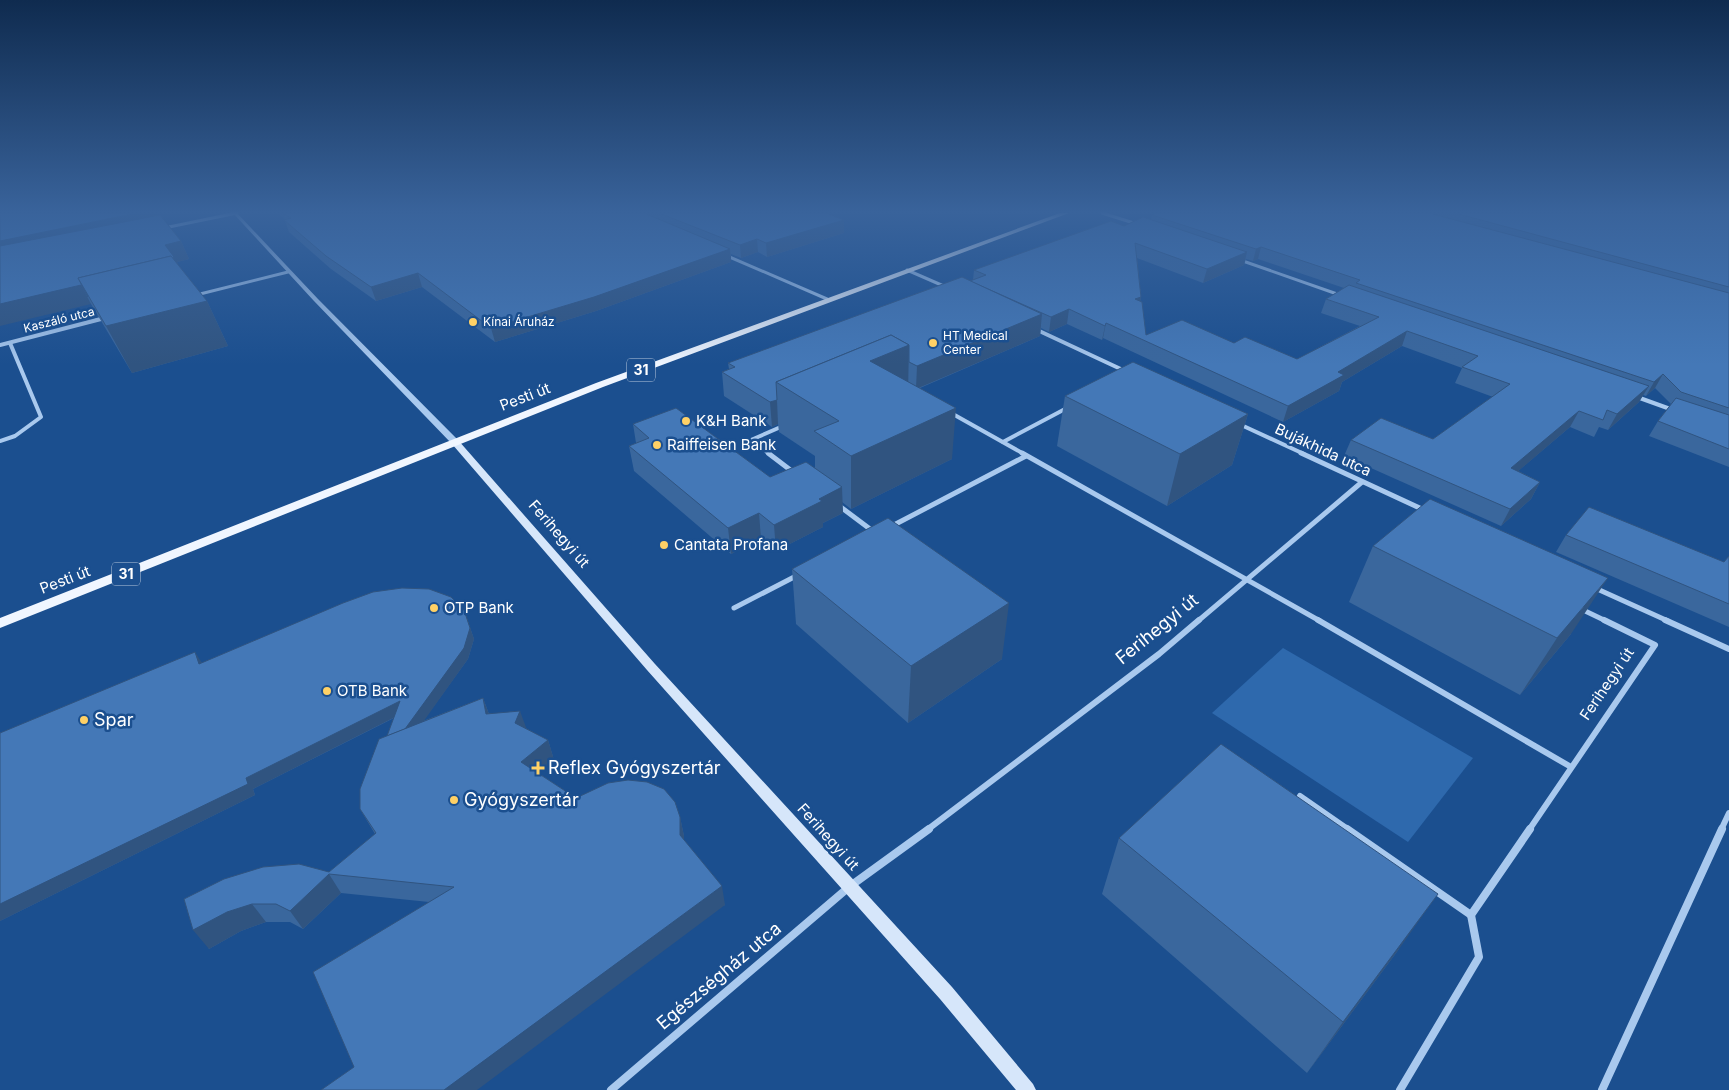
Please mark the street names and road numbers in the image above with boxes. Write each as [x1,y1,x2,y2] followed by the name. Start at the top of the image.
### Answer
[22,303,96,336] street label: Kaszáló utca
[627,358,655,382] road number: 31
[497,378,553,415] street label: Pesti út
[1272,419,1374,480] street label: Bujákhida utca
[525,496,594,571] street label: Ferihegyi út
[37,561,93,598] street label: Pesti út
[112,562,140,586] road number: 31
[1111,589,1202,668] street label: Ferihegyi út
[1575,644,1638,724] street label: Ferihegyi út
[793,799,863,874] street label: Ferihegyi út
[652,918,785,1034] street label: Egészségház utca

